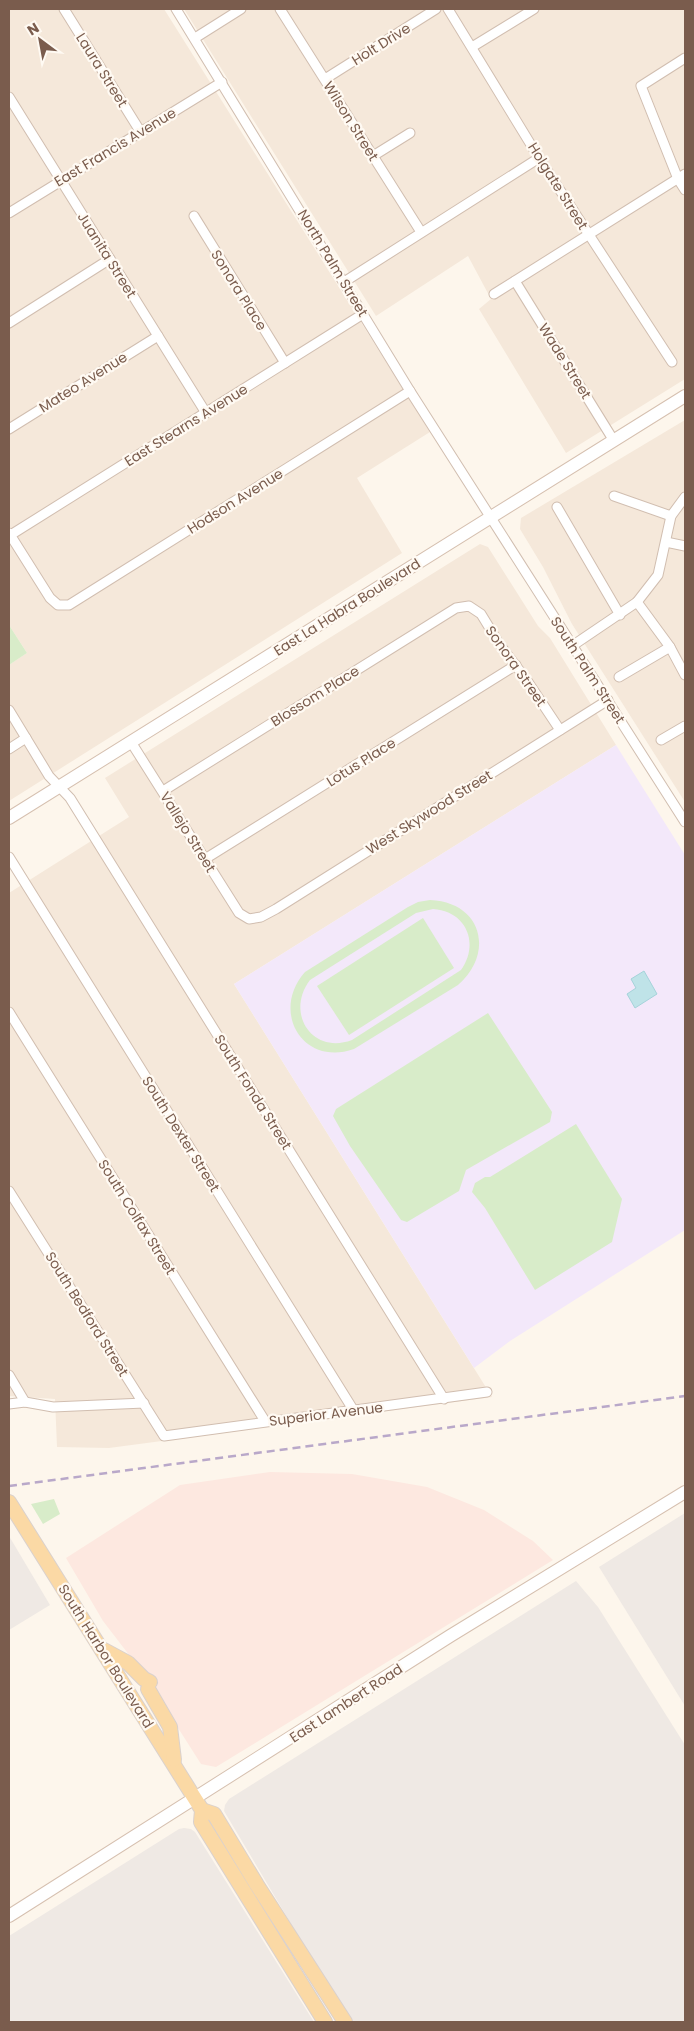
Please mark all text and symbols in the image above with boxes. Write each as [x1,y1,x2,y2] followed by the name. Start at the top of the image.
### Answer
[15,15,65,65] north arrow
[23,18,43,40] text: N
[348,18,415,70] street label: Holt Drive
[71,29,133,111] street label: Laura Street
[319,77,383,165] street label: Wilson Street
[50,102,180,191] street label: East Francis Avenue
[523,138,593,234] street label: Holgate Street
[293,206,373,320] street label: North Palm Street
[73,208,141,302] street label: Juanita Street
[206,246,272,334] street label: Sonora Place
[534,319,596,403] street label: Wade Street
[35,347,131,417] street label: Mateo Avenue
[120,379,252,471] street label: East Stearns Avenue
[183,463,287,539] street label: Hodson Avenue
[270,554,424,660] street label: East La Habra Boulevard
[546,613,630,727] street label: South Palm Street
[481,622,551,710] street label: Sonora Street
[267,661,363,731] street label: Blossom Place
[322,733,400,791] street label: Lotus Place
[362,765,496,859] street label: West Skywood Street
[155,788,221,876] street label: Vallejo Street
[209,1030,297,1154] street label: South Fonda Street
[137,1072,225,1196] street label: South Dexter Street
[93,1155,181,1279] street label: South Colfax Street
[40,1248,134,1380] street label: South Bedford Street
[268,1397,384,1431] street label: Superior Avenue
[53,1580,159,1732] street label: South Harbor Boulevard
[285,1659,407,1747] street label: East Lambert Road

